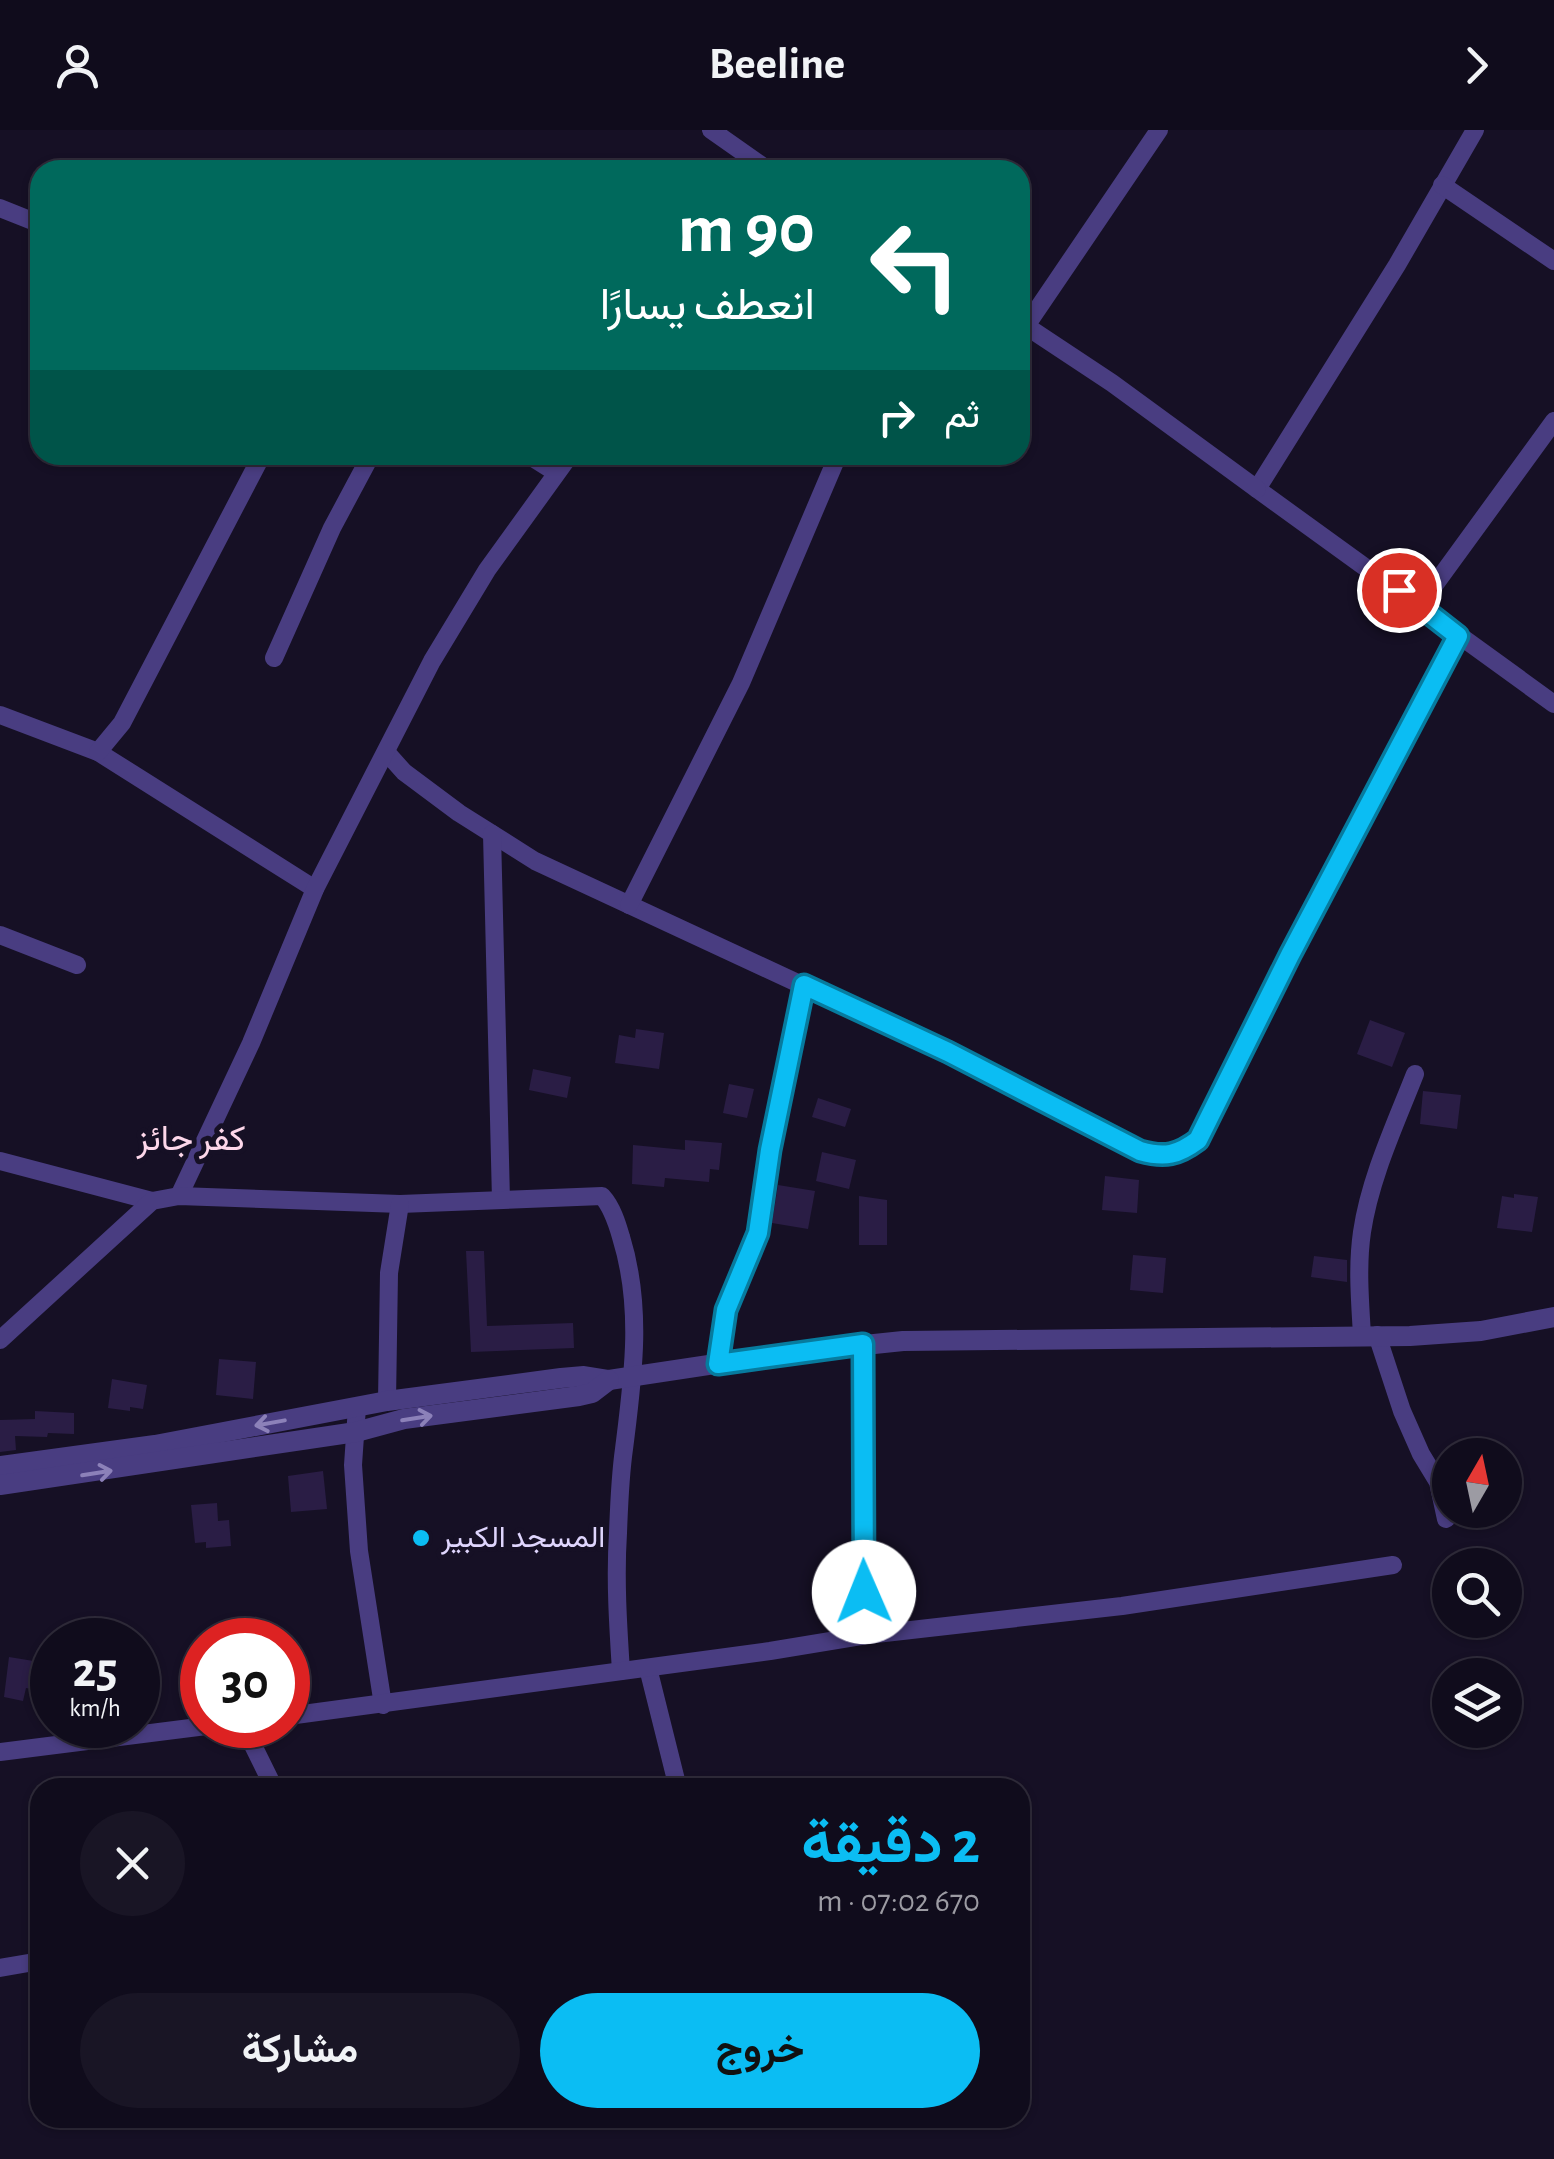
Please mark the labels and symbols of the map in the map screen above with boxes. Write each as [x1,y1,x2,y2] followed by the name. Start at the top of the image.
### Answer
[1357,548,1442,633] pin
[135,1122,246,1160] district label: كفر جائز
[400,1408,433,1427] one-way arrow
[254,1414,287,1433] one-way arrow
[1432,1438,1522,1528] north arrow
[80,1463,112,1481] one-way arrow
[440,1523,605,1555] place label: المسجد الكبير
[410,1527,432,1549] marker: المسجد الكبير
[812,1540,916,1644] position arrow
[180,1618,310,1748] speed limit sign: 30

